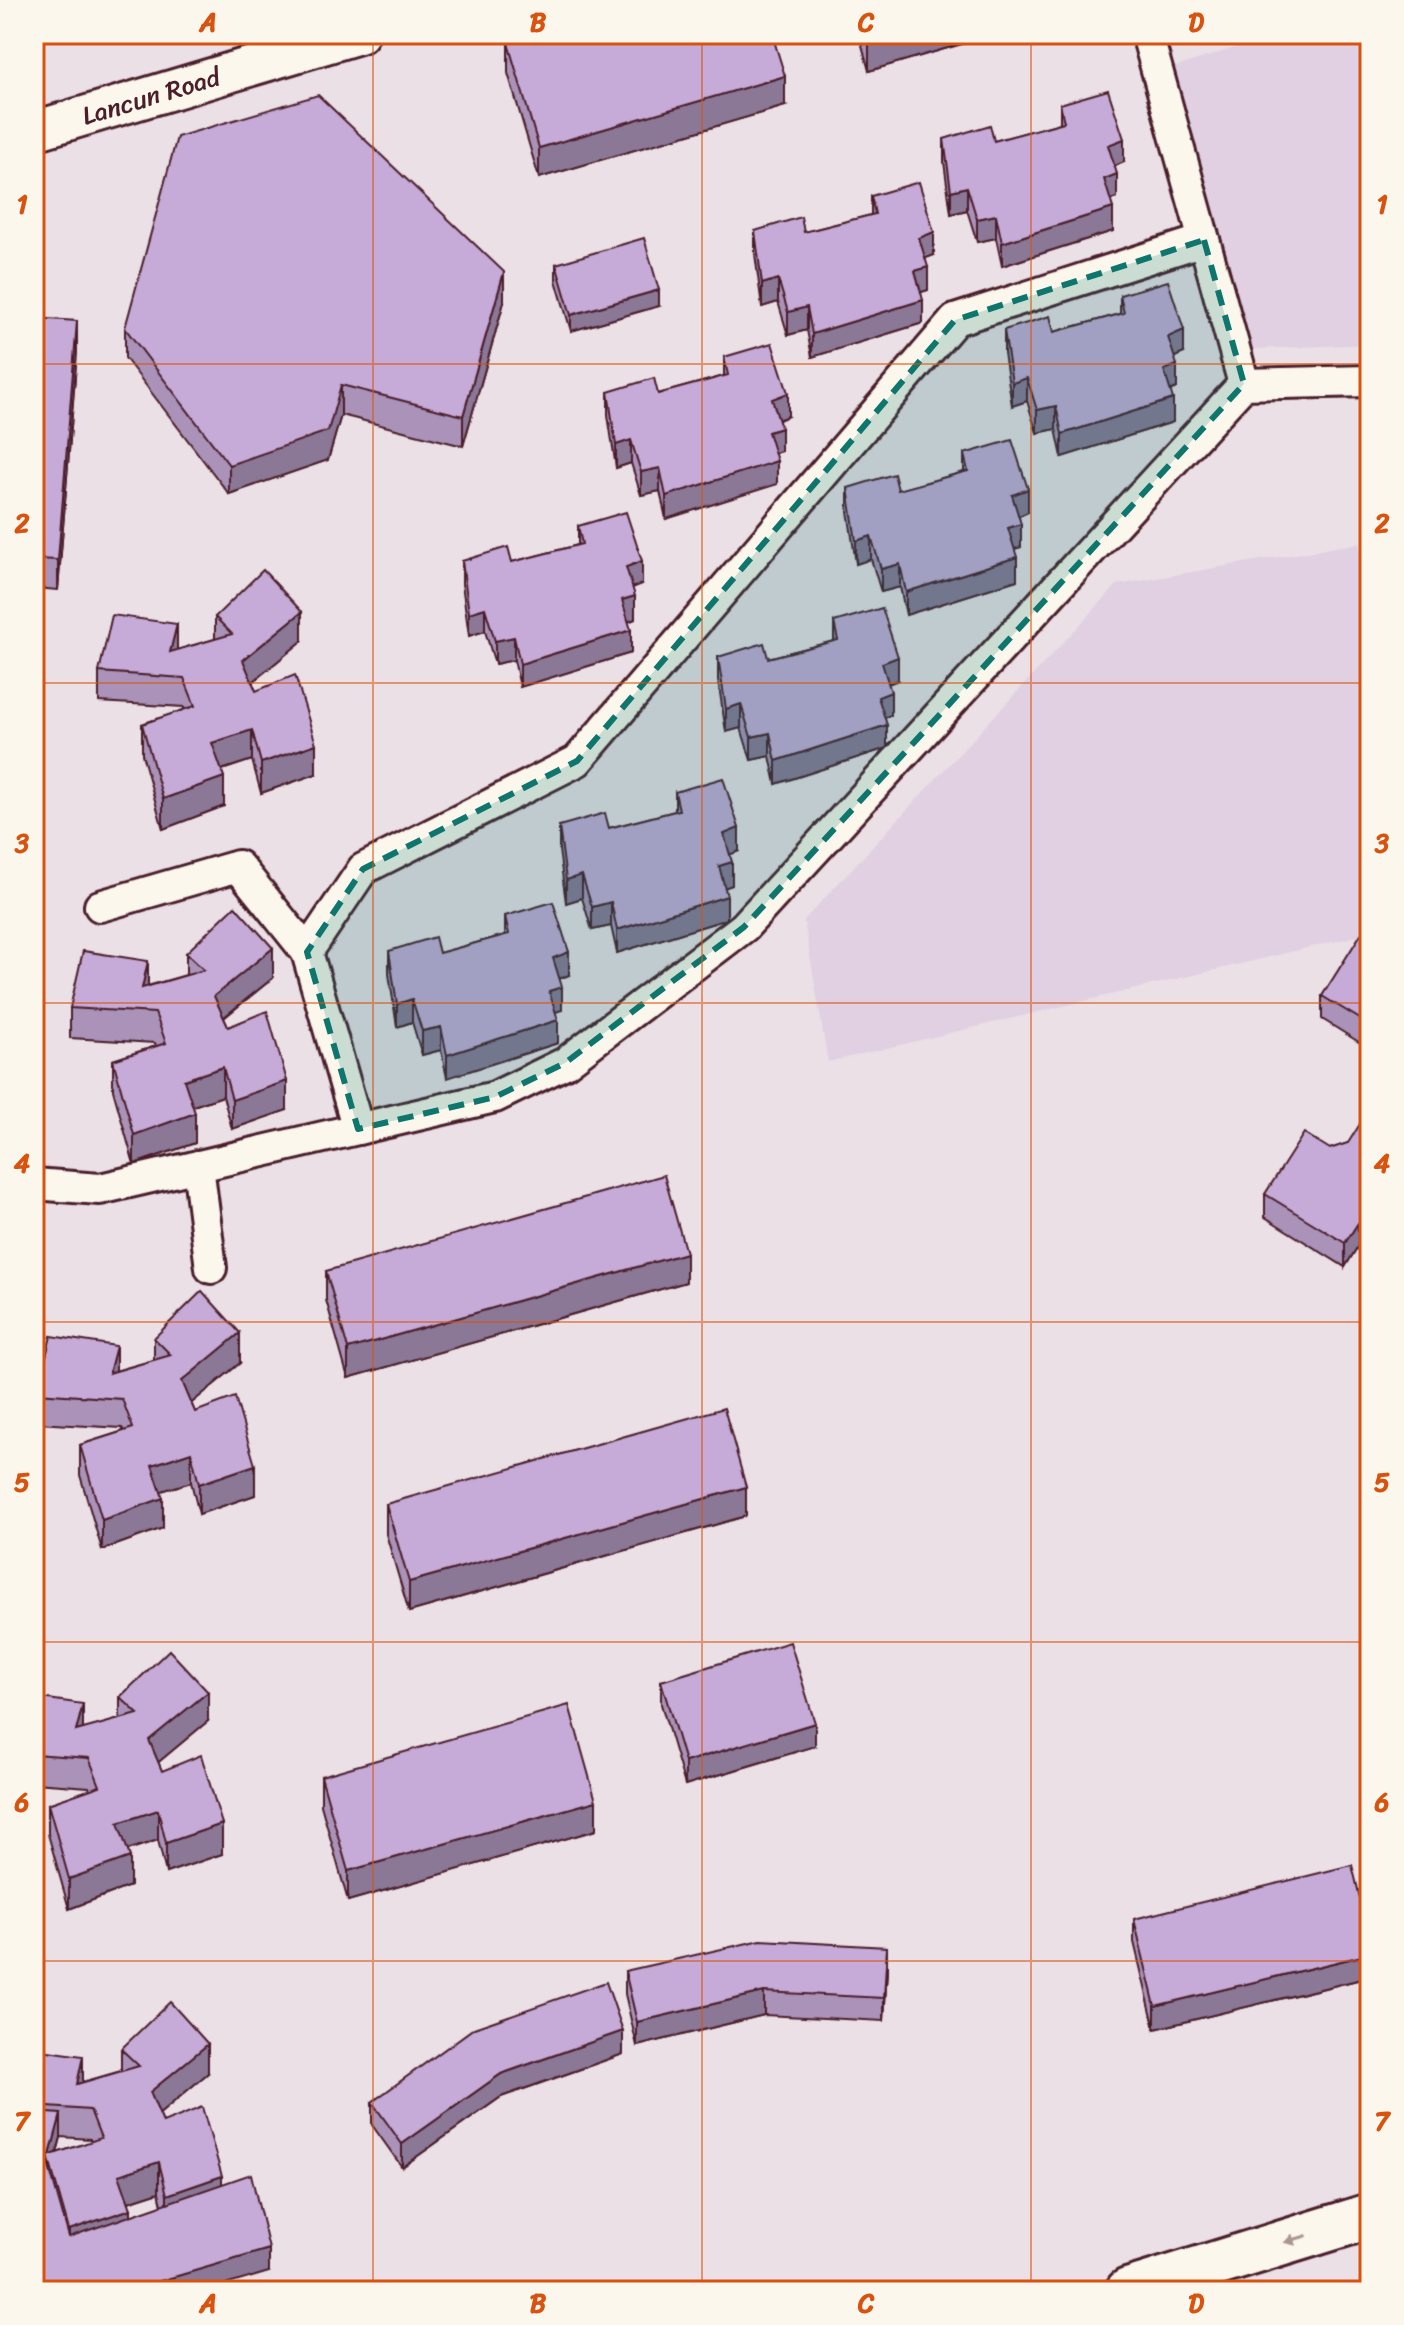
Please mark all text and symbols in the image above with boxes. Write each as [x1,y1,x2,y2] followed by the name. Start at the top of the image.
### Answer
[198,0,217,45] text: A
[530,0,547,45] text: B
[857,0,875,45] text: C
[1188,0,1204,45] text: D
[76,53,228,139] street label: Lancun Road
[16,181,28,227] text: 1
[1376,181,1388,227] text: 1
[13,500,30,546] text: 2
[1373,500,1390,546] text: 2
[14,820,30,866] text: 3
[1374,820,1390,866] text: 3
[14,1140,30,1186] text: 4
[1374,1140,1390,1186] text: 4
[14,1459,30,1505] text: 5
[1374,1459,1390,1505] text: 5
[14,1779,30,1825] text: 6
[1374,1779,1390,1825] text: 6
[15,2098,32,2144] text: 7
[1375,2098,1392,2144] text: 7
[1283,2233,1307,2246] one-way arrow
[198,2280,217,2325] text: A
[530,2280,547,2325] text: B
[857,2280,875,2325] text: C
[1188,2280,1204,2325] text: D

